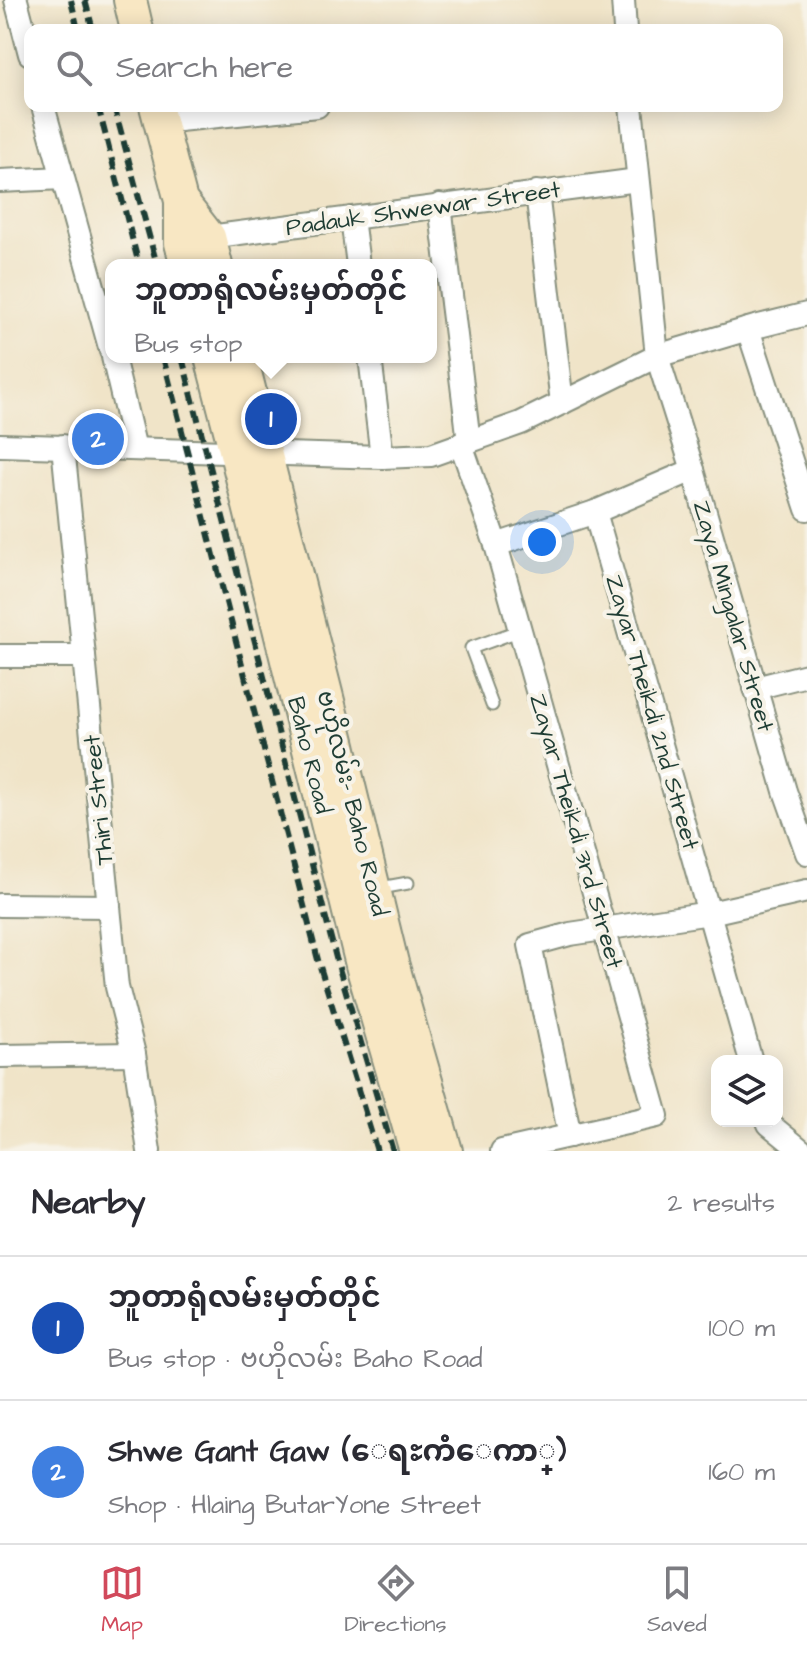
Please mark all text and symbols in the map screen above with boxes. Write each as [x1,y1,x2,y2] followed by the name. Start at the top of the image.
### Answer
[24,24,783,112] search box
[52,46,96,90] icon: search
[116,47,293,89] text: Search here
[284,173,563,245] street label: Padauk Shwewar Street
[105,259,437,363] popup
[135,270,407,312] text: ဘူတာရုံလမ်းမှတ်တိုင်
[135,326,242,362] text: Bus stop
[245,389,297,449] pin: 1
[72,409,124,469] pin: 2
[683,497,782,736] street label: Zaya Mingalar Street
[522,522,562,562] your location
[595,571,708,854] street label: Zayar Theikdi 2nd Street
[307,687,396,920] street label: ဗဟိုလမ်း- Baho Road
[520,690,632,973] street label: Zayar Theikdi 3rd Street
[278,693,340,817] street label: Baho Road
[75,733,123,867] street label: Thiri Street
[711,1055,783,1127] map controls
[711,1055,783,1127] button: layers
[32,1179,146,1227] text: Nearby
[667,1185,775,1221] text: 2 results
[108,1277,381,1319] text: ဘူတာရုံလမ်းမှတ်တိုင်
[56,1310,60,1346] text: 1
[708,1310,775,1346] text: 100 m
[108,1341,483,1377] text: Bus stop · ဗဟိုလမ်း Baho Road
[108,1431,566,1473] text: Shwe Gant Gaw (ေရႊကံံေကာ္)
[51,1454,65,1490] text: 2
[708,1454,775,1490] text: 160 m
[108,1487,481,1523] text: Shop · Hlaing ButarYone Street
[100,1561,144,1640] tab: Map
[344,1561,447,1640] tab: Directions
[647,1561,707,1640] tab: Saved

